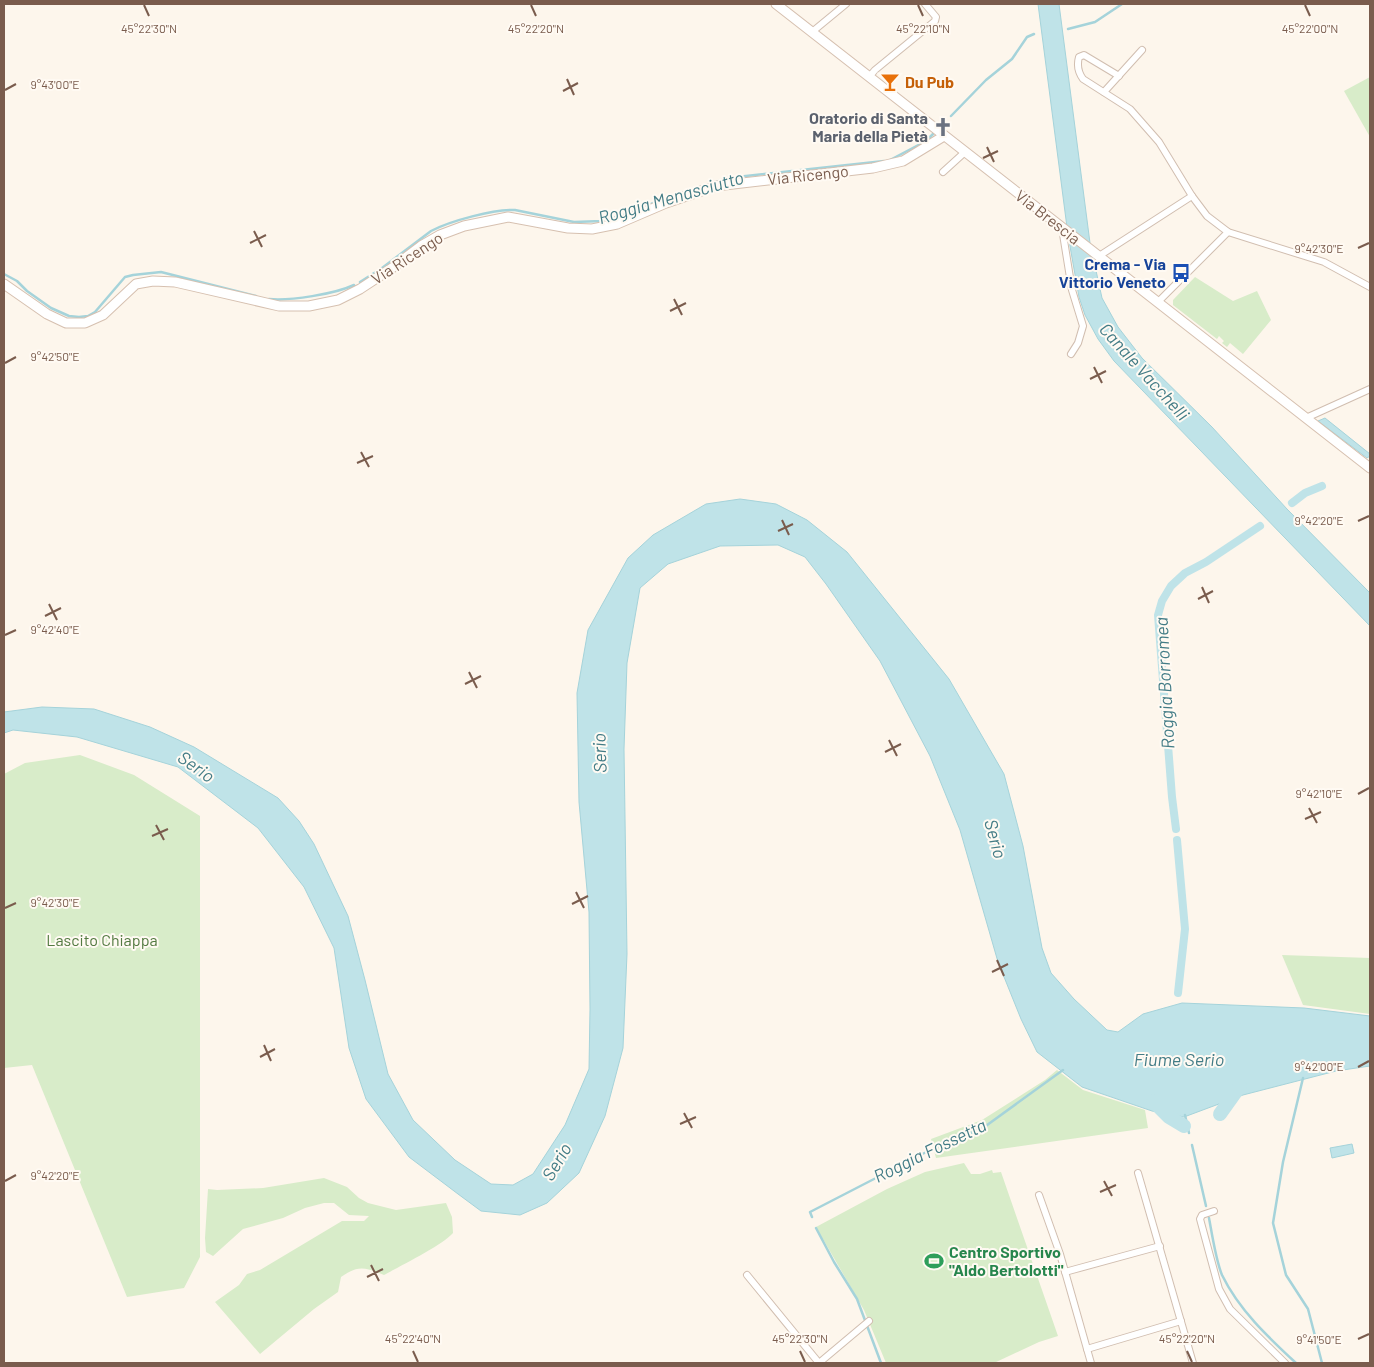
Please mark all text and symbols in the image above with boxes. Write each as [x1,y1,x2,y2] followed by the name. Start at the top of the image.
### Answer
[121,21,177,35] text: 45°22'30"N
[508,21,564,35] text: 45°22'20"N
[896,21,950,35] text: 45°22'10"N
[1282,21,1338,35] text: 45°22'00"N
[879,71,901,93] bar icon: Du Pub
[905,72,954,91] place label: Du Pub
[30,77,80,91] text: 9°43'00"E
[809,108,928,145] place label: Oratorio di Santa Maria della Pietà
[932,116,954,138] church icon: Oratorio di Santa Maria della Pietà
[766,161,849,188] street label: Via Ricengo
[595,166,746,228] water label: Roggia Menasciutto
[1012,185,1085,248] street label: Via Brescia
[367,227,446,288] street label: Via Ricengo
[1295,241,1343,255] text: 9°42'30"E
[1059,254,1166,291] place label: Crema - Via Vittorio Veneto
[1170,262,1192,284] bus stop icon: Crema - Via Vittorio Veneto
[1095,318,1195,425] water label: Canale Vacchelli
[31,349,79,363] text: 9°42'50"E
[1294,513,1344,527] text: 9°42'20"E
[1150,617,1178,750] water label: Roggia Borromea
[30,622,80,636] text: 9°42'40"E
[587,733,611,773] water label: Serio
[174,746,219,787] water label: Serio
[1296,786,1342,800] text: 9°42'10"E
[980,817,1012,861] water label: Serio
[31,895,79,909] text: 9°42'30"E
[46,930,158,949] park label: Lascito Chiappa
[1134,1048,1224,1070] water label: Fiume Serio
[1294,1059,1344,1073] text: 9°42'00"E
[870,1113,990,1187] water label: Roggia Fossetta
[536,1139,576,1184] water label: Serio
[30,1168,80,1182] text: 9°42'20"E
[949,1242,1064,1279] place label: Centro Sportivo "Aldo Bertolotti"
[923,1250,945,1272] sports icon: Centro Sportivo "Aldo Bertolotti"
[385,1331,441,1345] text: 45°22'40"N
[772,1331,828,1345] text: 45°22'30"N
[1159,1331,1215,1345] text: 45°22'20"N
[1296,1332,1342,1346] text: 9°41'50"E

